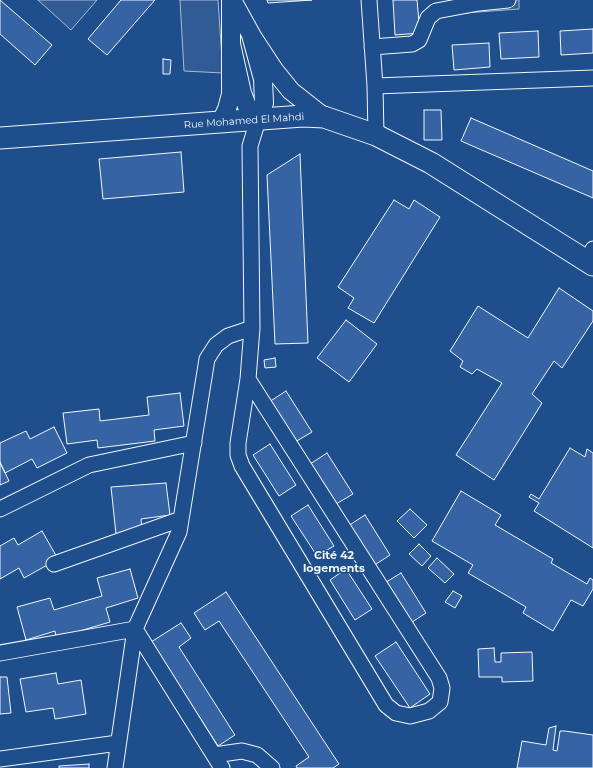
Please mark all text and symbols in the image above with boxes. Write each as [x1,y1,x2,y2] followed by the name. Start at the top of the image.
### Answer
[183,111,305,131] street label: Rue Mohamed El Mahdi
[303,549,365,575] district label: Cité 42 logements

